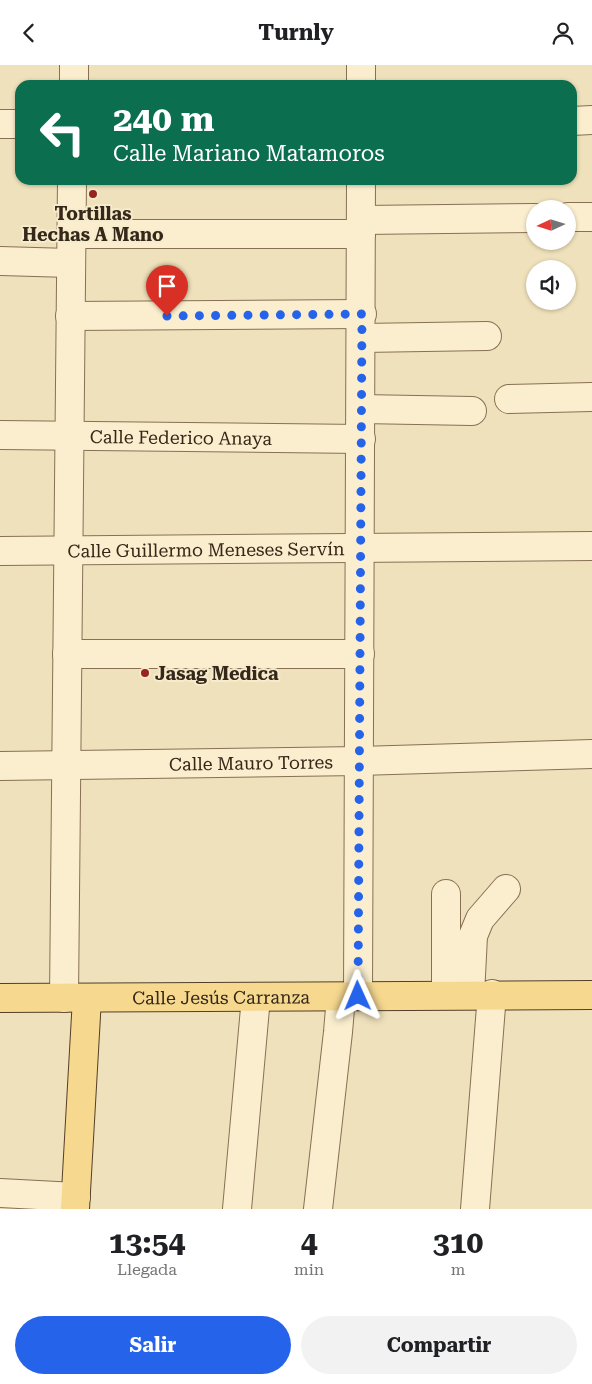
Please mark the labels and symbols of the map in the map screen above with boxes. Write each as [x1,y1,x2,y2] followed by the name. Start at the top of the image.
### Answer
[87,188,99,200] marker: Tortillas Hechas A Mano
[526,200,576,250] north arrow
[22,203,164,245] place label: Tortillas Hechas A Mano
[146,265,188,316] pin
[90,425,272,449] street label: Calle Federico Anaya
[67,538,345,561] street label: Calle Guillermo Meneses Servín
[155,663,279,684] place label: Jasag Medica
[139,667,151,679] marker: Jasag Medica
[169,751,333,774] street label: Calle Mauro Torres
[331,969,383,1021] position arrow
[132,986,310,1008] street label: Calle Jesús Carranza

